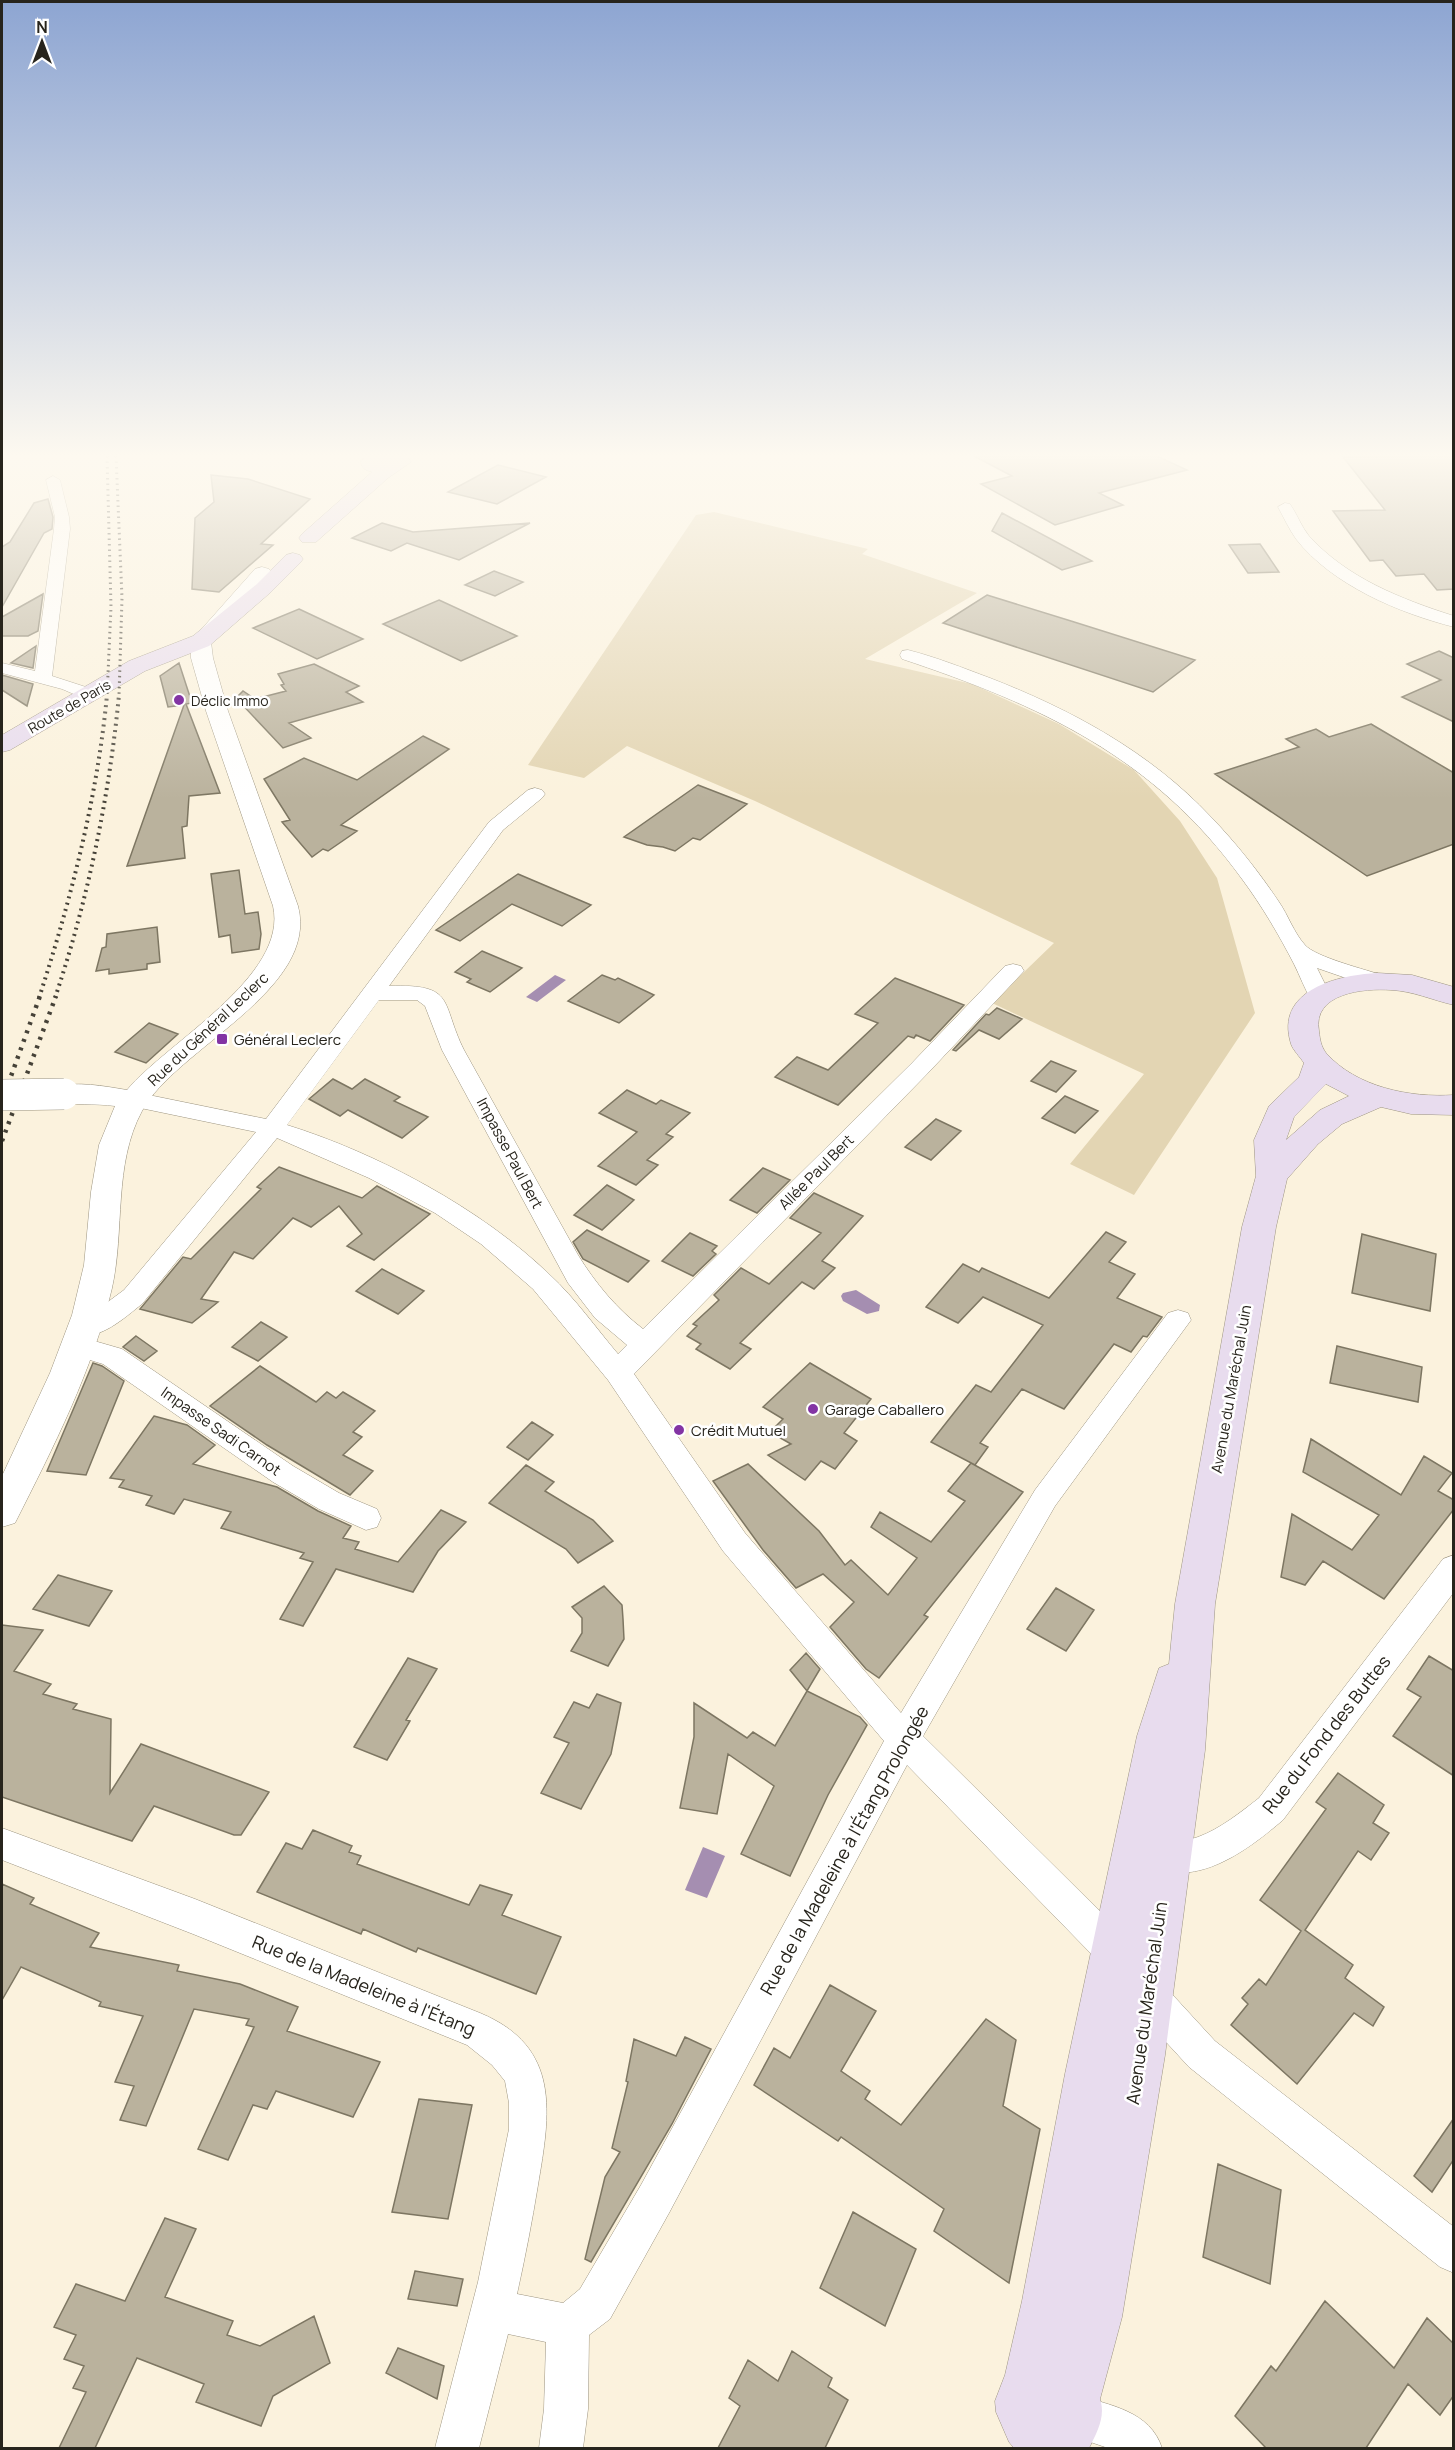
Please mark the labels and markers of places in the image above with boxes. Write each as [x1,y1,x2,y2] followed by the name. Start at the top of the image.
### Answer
[191,691,268,710] place label: Déclic Immo
[172,693,186,707] marker: Déclic Immo
[234,1029,341,1050] place label: Général Leclerc
[215,1032,229,1046] marker: Général Leclerc
[825,1399,944,1420] place label: Garage Caballero
[806,1402,820,1416] marker: Garage Caballero
[691,1420,786,1441] place label: Crédit Mutuel
[672,1423,686,1437] marker: Crédit Mutuel

